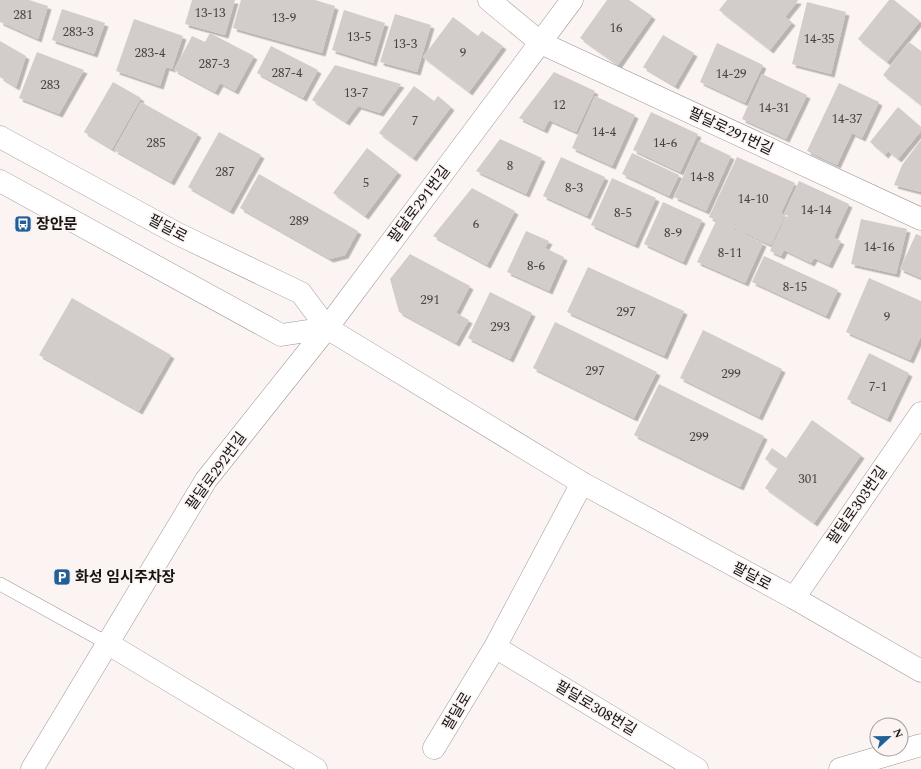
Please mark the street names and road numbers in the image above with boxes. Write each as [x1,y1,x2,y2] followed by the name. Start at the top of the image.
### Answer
[684,102,777,161] street label: 팔달로291번길
[383,161,456,248] street label: 팔달로291번길
[144,209,191,248] street label: 팔달로
[180,428,253,515] street label: 팔달로292번길
[822,461,893,549] street label: 팔달로303번길
[728,557,775,596] street label: 팔달로
[551,675,641,742] street label: 팔달로308번길
[437,688,478,735] street label: 팔달로

